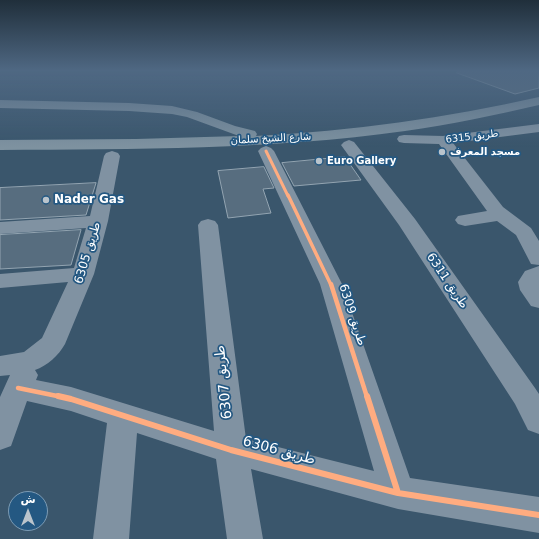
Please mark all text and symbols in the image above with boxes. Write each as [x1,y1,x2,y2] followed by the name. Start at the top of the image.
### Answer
[445,128,499,146] street label: طريق 6315
[230,131,312,147] street label: شارع الشيخ سلمان
[450,146,520,158] place label: مسجد المعرف
[437,147,447,157] marker: مسجد المعرف
[327,155,396,167] place label: Euro Gallery
[314,156,324,166] marker: Euro Gallery
[54,193,124,207] place label: Nader Gas
[41,195,51,205] marker: Nader Gas
[72,220,104,286] street label: طريق 6305
[423,250,471,312] street label: طريق 6311
[335,282,369,348] street label: طريق 6309
[212,344,236,420] street label: طريق 6307
[241,433,317,469] street label: طريق 6306
[8,491,48,531] north arrow
[20,493,36,506] text: ش

